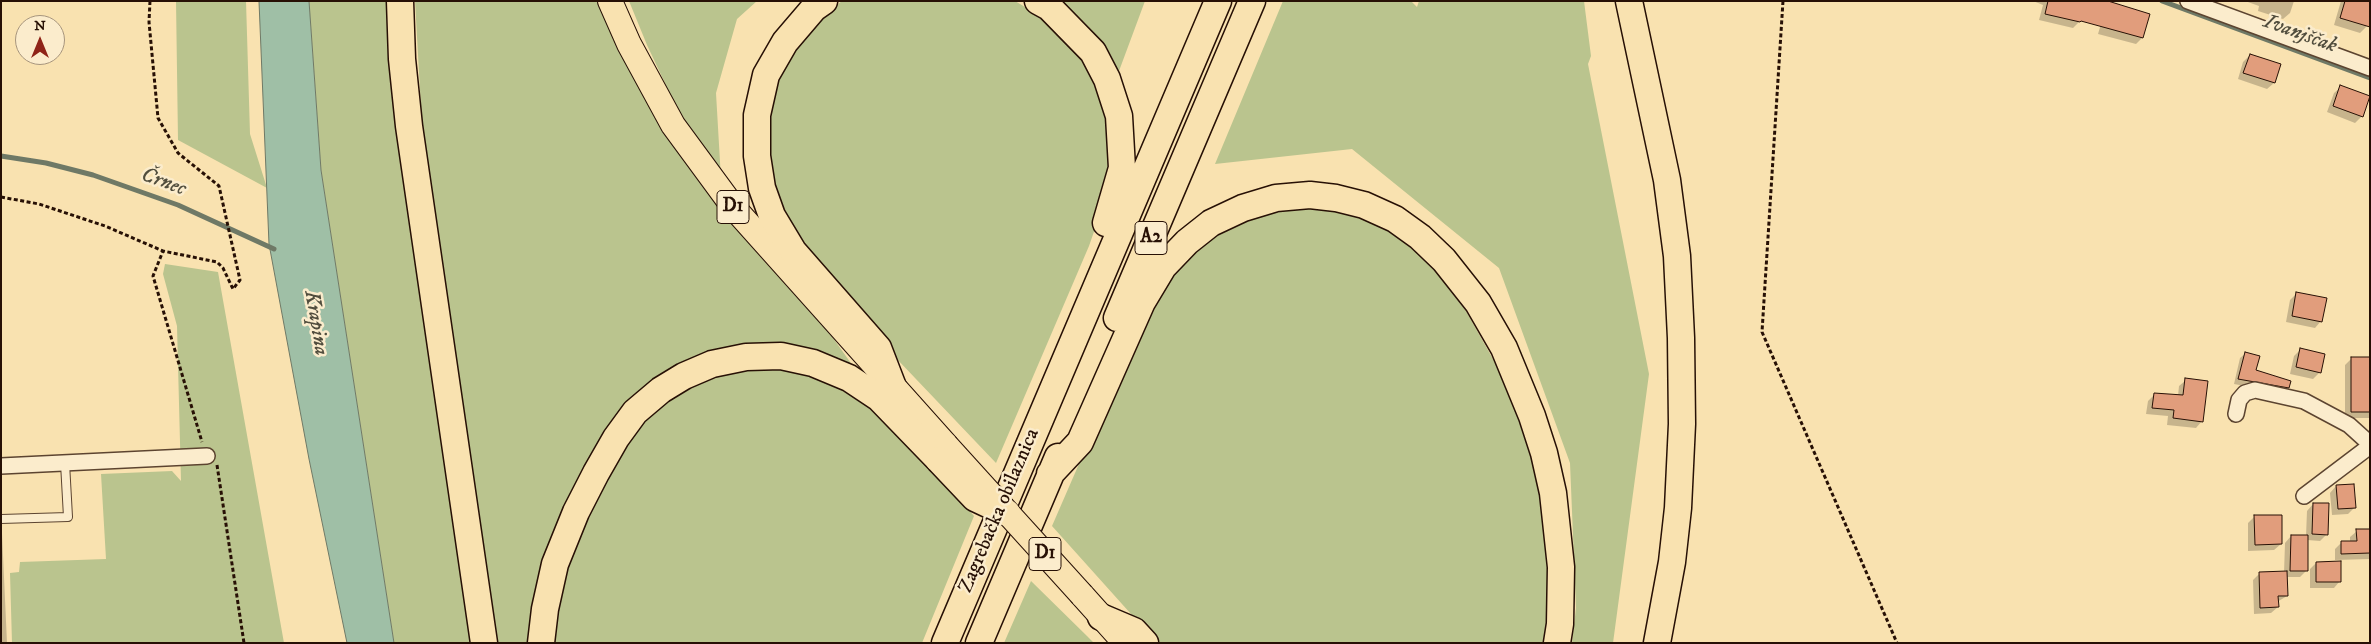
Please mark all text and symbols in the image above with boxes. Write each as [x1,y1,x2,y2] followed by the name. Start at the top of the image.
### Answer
[2260,10,2340,60] water label: Ivanjščak
[15,15,65,65] north arrow
[34,17,46,35] text: N
[137,163,189,203] water label: Črnec
[717,190,749,223] road number: D1
[1135,222,1167,254] road number: A2
[297,289,333,357] water label: Krapina
[955,425,1045,597] street label: Zagrebačka obilaznica
[1029,538,1061,570] road number: D1

